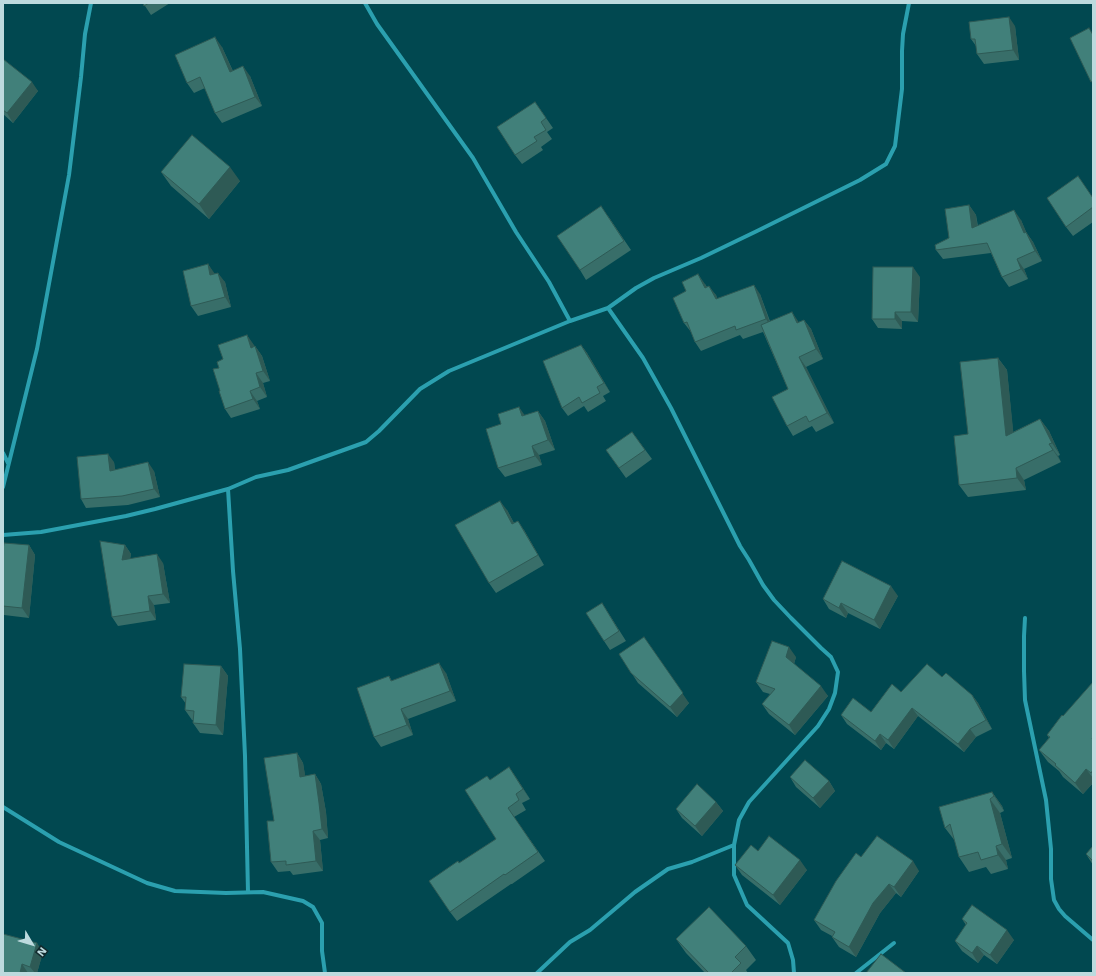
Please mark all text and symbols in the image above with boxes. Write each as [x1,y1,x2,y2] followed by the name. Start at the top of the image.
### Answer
[12,924,52,964] north arrow
[34,944,49,959] text: N

